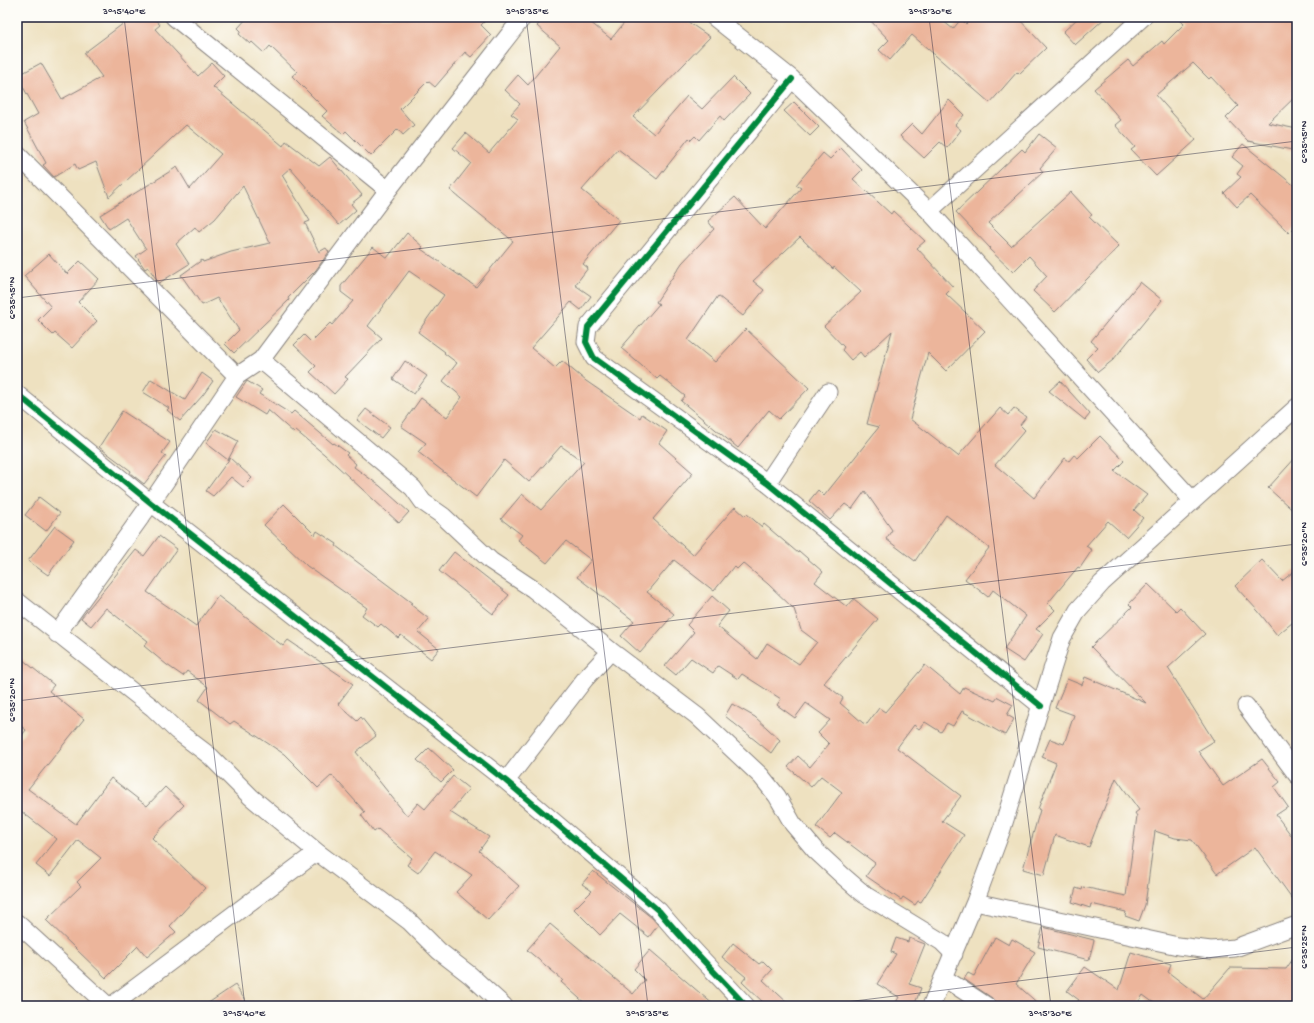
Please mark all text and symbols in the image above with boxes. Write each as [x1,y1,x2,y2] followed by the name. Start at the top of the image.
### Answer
[102,6,146,18] text: 3°15'40"E
[505,6,549,18] text: 3°15'35"E
[908,6,952,18] text: 3°15'30"E
[1299,120,1311,163] text: 6°35'15"N
[7,276,19,319] text: 6°35'15"N
[1299,522,1311,566] text: 6°35'20"N
[7,678,19,722] text: 6°35'20"N
[1299,925,1311,969] text: 6°35'25"N
[222,1008,266,1020] text: 3°15'40"E
[625,1008,669,1020] text: 3°15'35"E
[1028,1008,1072,1020] text: 3°15'30"E

